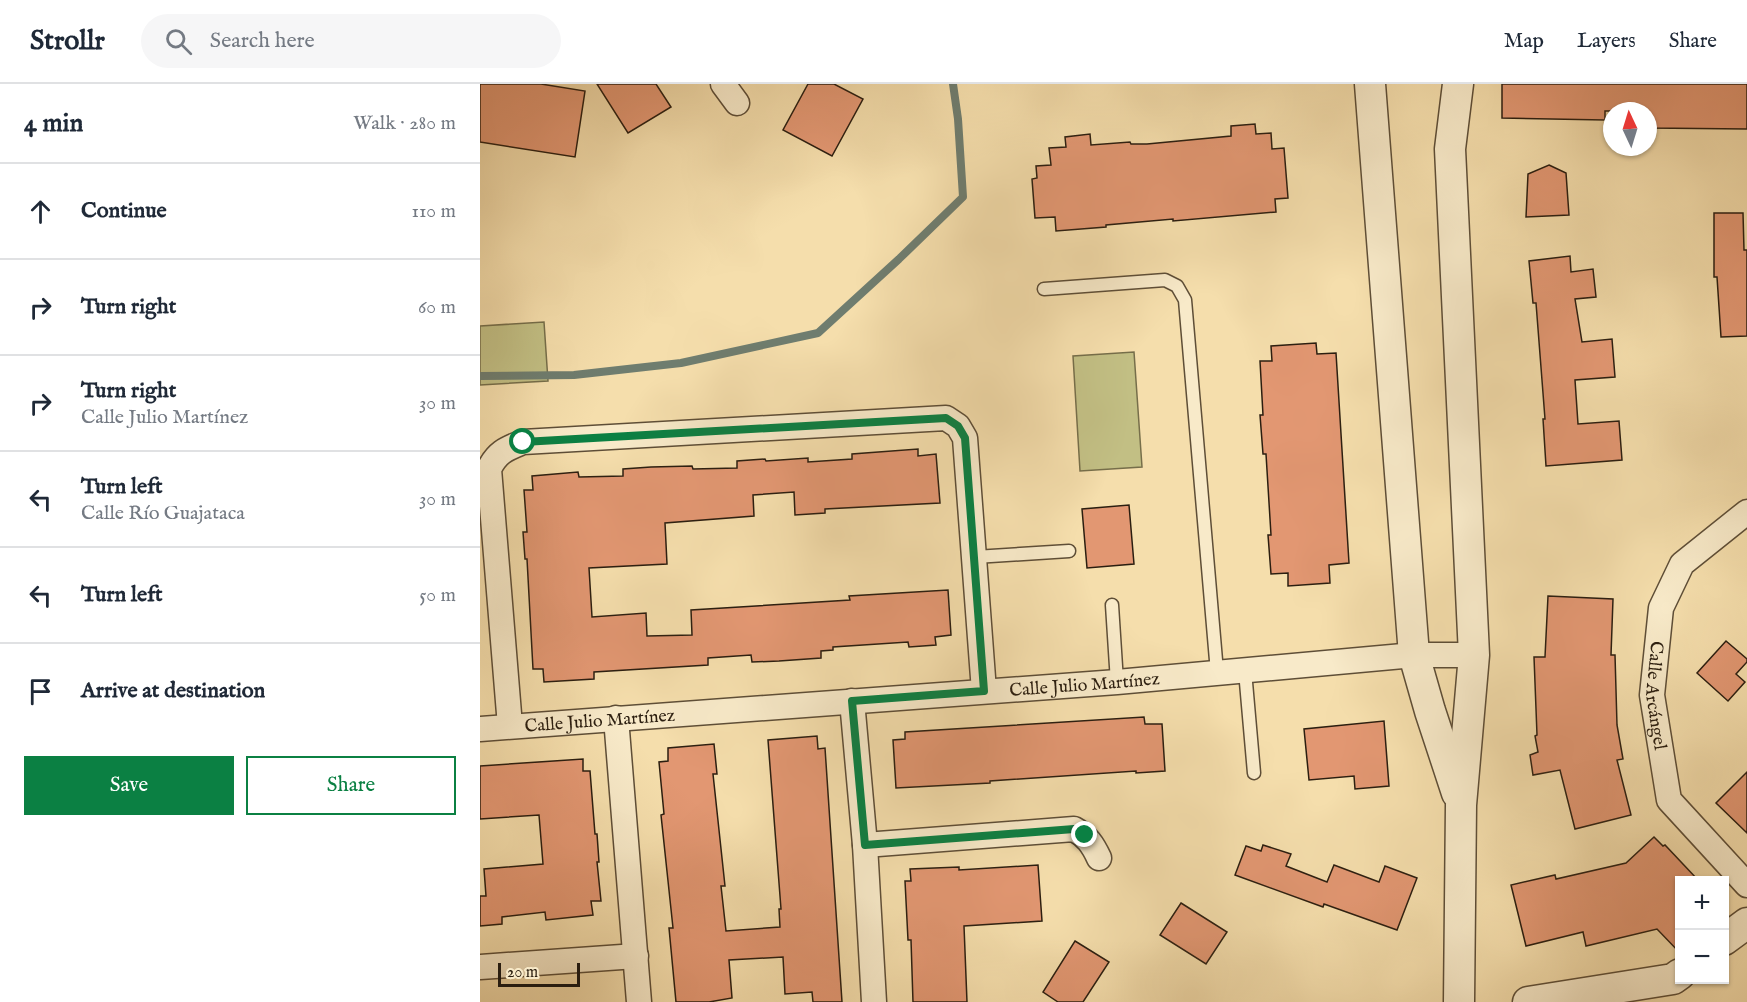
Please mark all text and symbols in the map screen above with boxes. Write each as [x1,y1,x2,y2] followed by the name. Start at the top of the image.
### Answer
[141,14,561,68] search box
[30,24,105,59] text: Strollr
[162,25,195,58] icon: search
[210,27,315,55] text: Search here
[1504,28,1544,55] text: Map
[1577,28,1636,55] text: Layers
[1669,28,1717,55] text: Share
[1603,102,1657,156] north arrow
[24,107,83,140] text: 4 min
[353,111,456,136] text: Walk · 280 m
[24,195,57,228] icon: ahead
[81,197,167,225] text: Continue
[412,199,456,224] text: 110 m
[24,291,57,324] icon: right
[81,293,176,321] text: Turn right
[418,295,456,320] text: 60 m
[81,377,176,405] text: Turn right
[24,387,57,420] icon: right
[419,391,456,416] text: 30 m
[81,405,248,430] text: Calle Julio Martínez
[509,428,535,454] route start
[81,473,163,501] text: Turn left
[24,483,57,516] icon: left
[419,487,456,512] text: 30 m
[81,501,245,526] text: Calle Río Guajataca
[24,579,57,612] icon: left
[81,581,163,609] text: Turn left
[419,583,456,608] text: 50 m
[1639,640,1671,752] street label: Calle Arcángel
[1008,668,1161,703] street label: Calle Julio Martínez
[24,675,57,708] icon: arrive
[81,677,265,705] text: Arrive at destination
[524,705,676,739] street label: Calle Julio Martínez
[24,756,234,815] button: Save
[246,756,456,815] button: Share
[1071,821,1097,847] route end
[1675,876,1729,984] map controls
[1675,876,1729,930] button: +
[1675,930,1729,984] button: −
[498,960,580,988] scale bar
[507,963,538,983] text: 20 m

